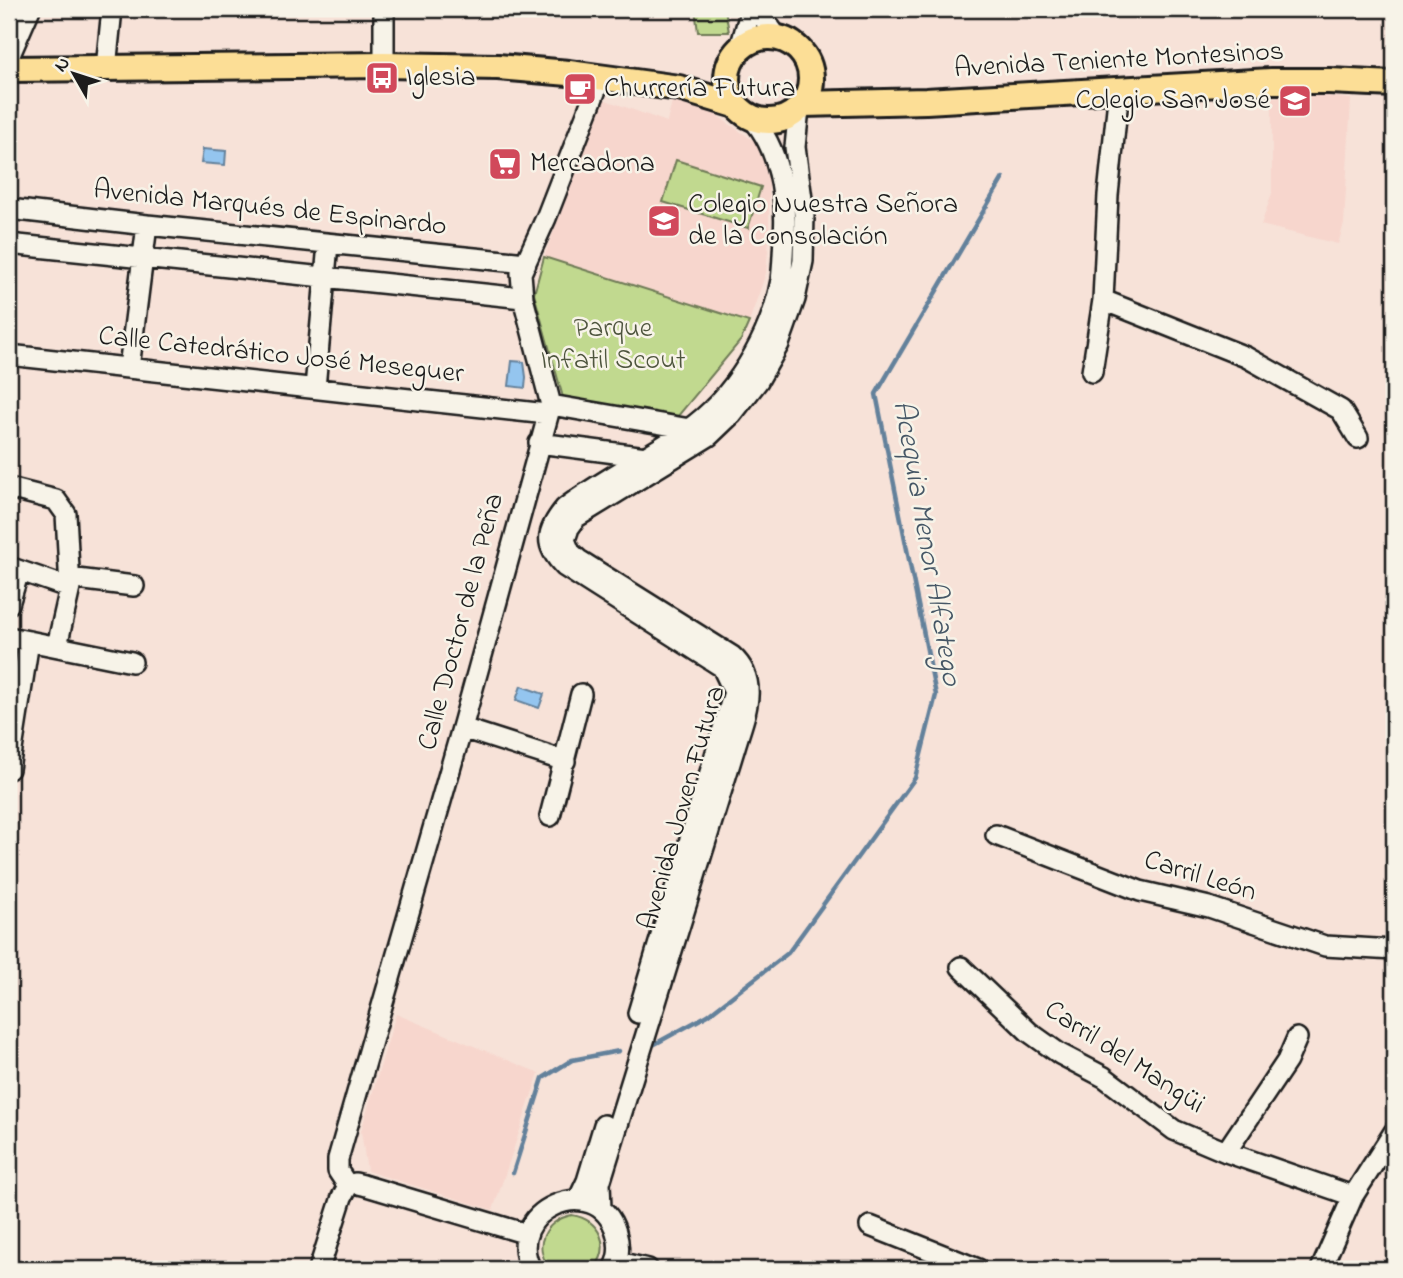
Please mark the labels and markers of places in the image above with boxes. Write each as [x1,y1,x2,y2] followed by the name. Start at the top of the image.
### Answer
[406,58,476,99] place label: Iglesia
[363,59,401,97] bus stop icon: Iglesia
[604,69,796,110] place label: Churrería Futura
[561,70,599,108] cafe icon: Churrería Futura
[1076,81,1270,122] place label: Colegio San José
[1276,82,1314,120] school or university icon: Colegio San José
[530,144,655,185] place label: Mercadona
[486,145,524,183] supermarket icon: Mercadona
[688,185,958,258] place label: Colegio Nuestra Señora de la Consolación
[645,202,683,240] school or university icon: Colegio Nuestra Señora de la Consolación

